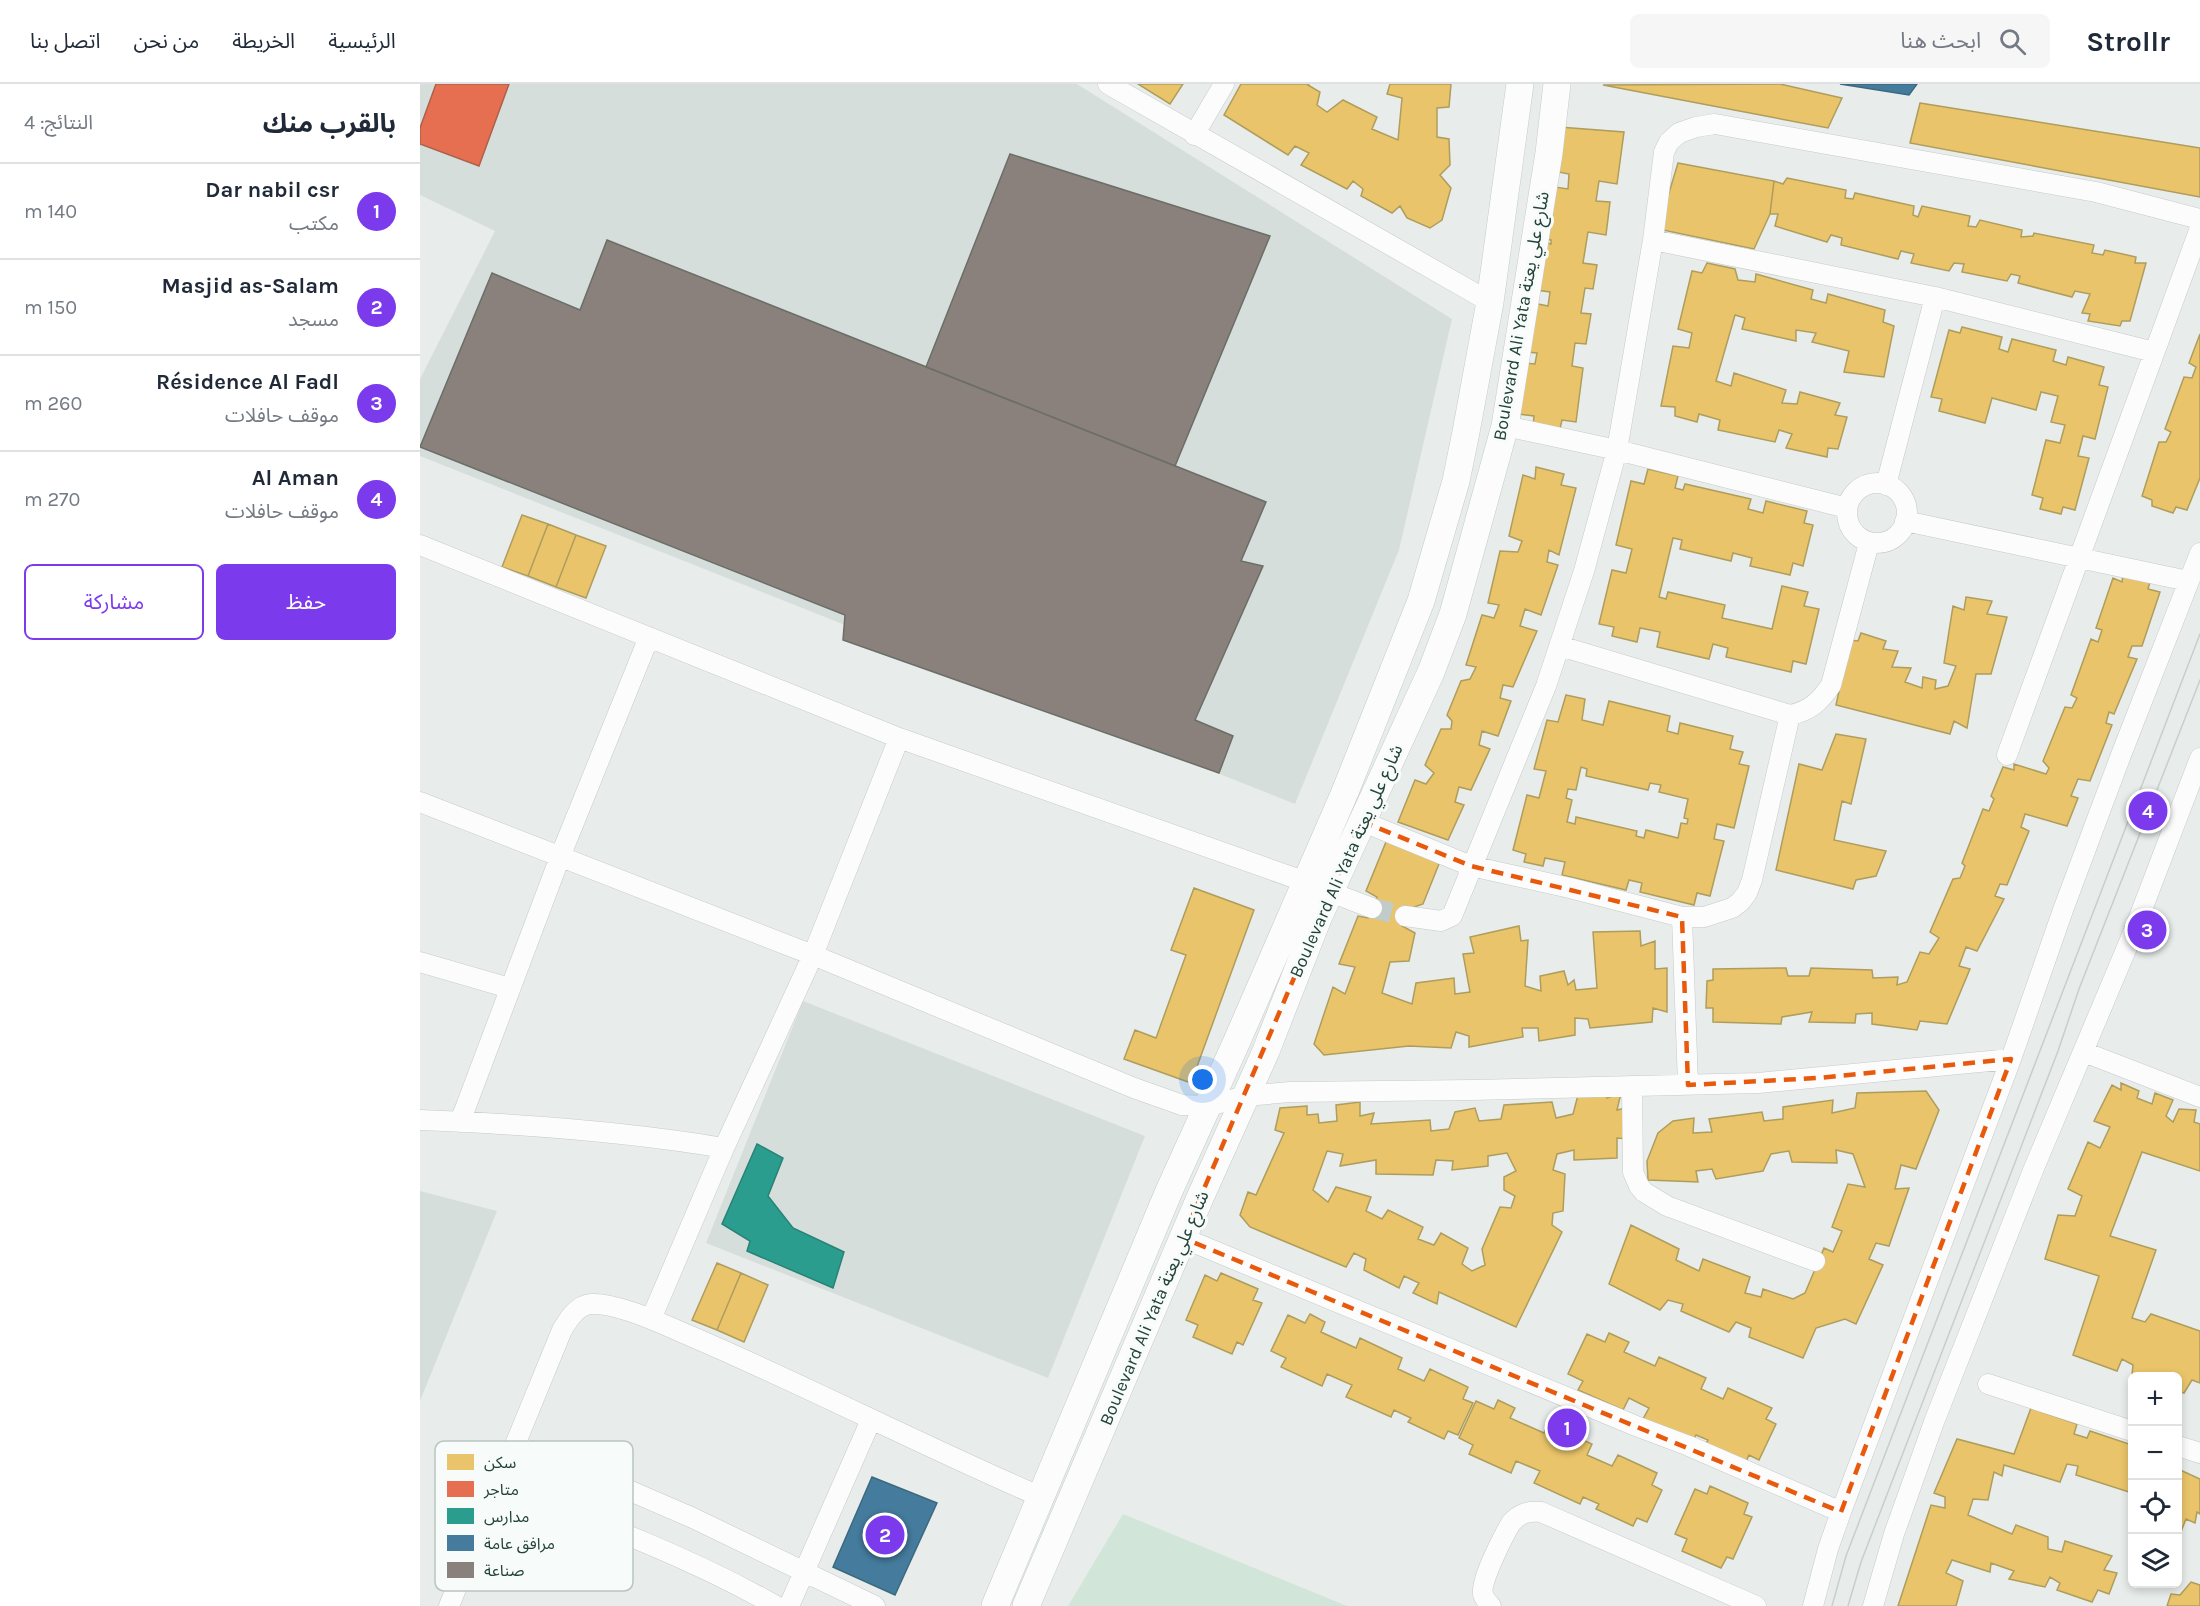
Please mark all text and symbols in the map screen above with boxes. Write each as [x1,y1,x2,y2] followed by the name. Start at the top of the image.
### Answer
[1630,14,2050,68] search box
[1996,25,2029,58] icon: search
[2086,25,2170,58] text: Strollr
[1900,28,1981,54] text: ابحث هنا
[30,29,101,53] text: اتصل بنا
[134,29,199,53] text: من نحن
[232,29,295,53] text: الخريطة
[328,29,396,53] text: الرئيسية
[263,108,396,139] text: بالقرب منك
[24,111,93,134] text: النتائج: 4
[205,177,339,203] text: Dar nabil csr
[1488,190,1557,443] street label: Boulevard Ali Yata شارع علي يعتة
[24,200,77,223] text: 140 m
[373,200,380,223] text: 1
[289,212,339,235] text: مكتب
[162,273,339,299] text: Masjid as-Salam
[24,296,77,319] text: 150 m
[370,296,383,319] text: 2
[288,308,339,331] text: مسجد
[156,369,339,395] text: Résidence Al Fadl
[24,392,82,415] text: 260 m
[370,392,383,415] text: 3
[225,404,339,427] text: موقف حافلات
[252,465,339,491] text: Al Aman
[24,488,80,511] text: 270 m
[371,488,382,511] text: 4
[225,500,339,523] text: موقف حافلات
[24,564,204,640] button: مشاركة
[216,564,396,640] button: حفظ
[1285,741,1410,982] street label: Boulevard Ali Yata شارع علي يعتة
[2128,788,2168,834] pin: 4
[2128,908,2166,952] pin: 3
[1188,1065,1217,1094] your location
[1094,1187,1216,1430] street label: Boulevard Ali Yata شارع علي يعتة
[2128,1372,2182,1588] map controls
[2128,1372,2182,1426] button: +
[1548,1406,1586,1450] pin: 1
[2128,1426,2182,1480] button: −
[435,1441,633,1591] legend
[484,1453,516,1472] text: سكن
[483,1480,519,1499] text: متاجر
[2128,1480,2182,1534] button: locate
[484,1507,529,1526] text: مدارس
[866,1512,904,1558] pin: 2
[484,1534,555,1554] text: مرافق عامة
[2128,1534,2182,1588] button: layers
[484,1561,524,1580] text: صناعة

